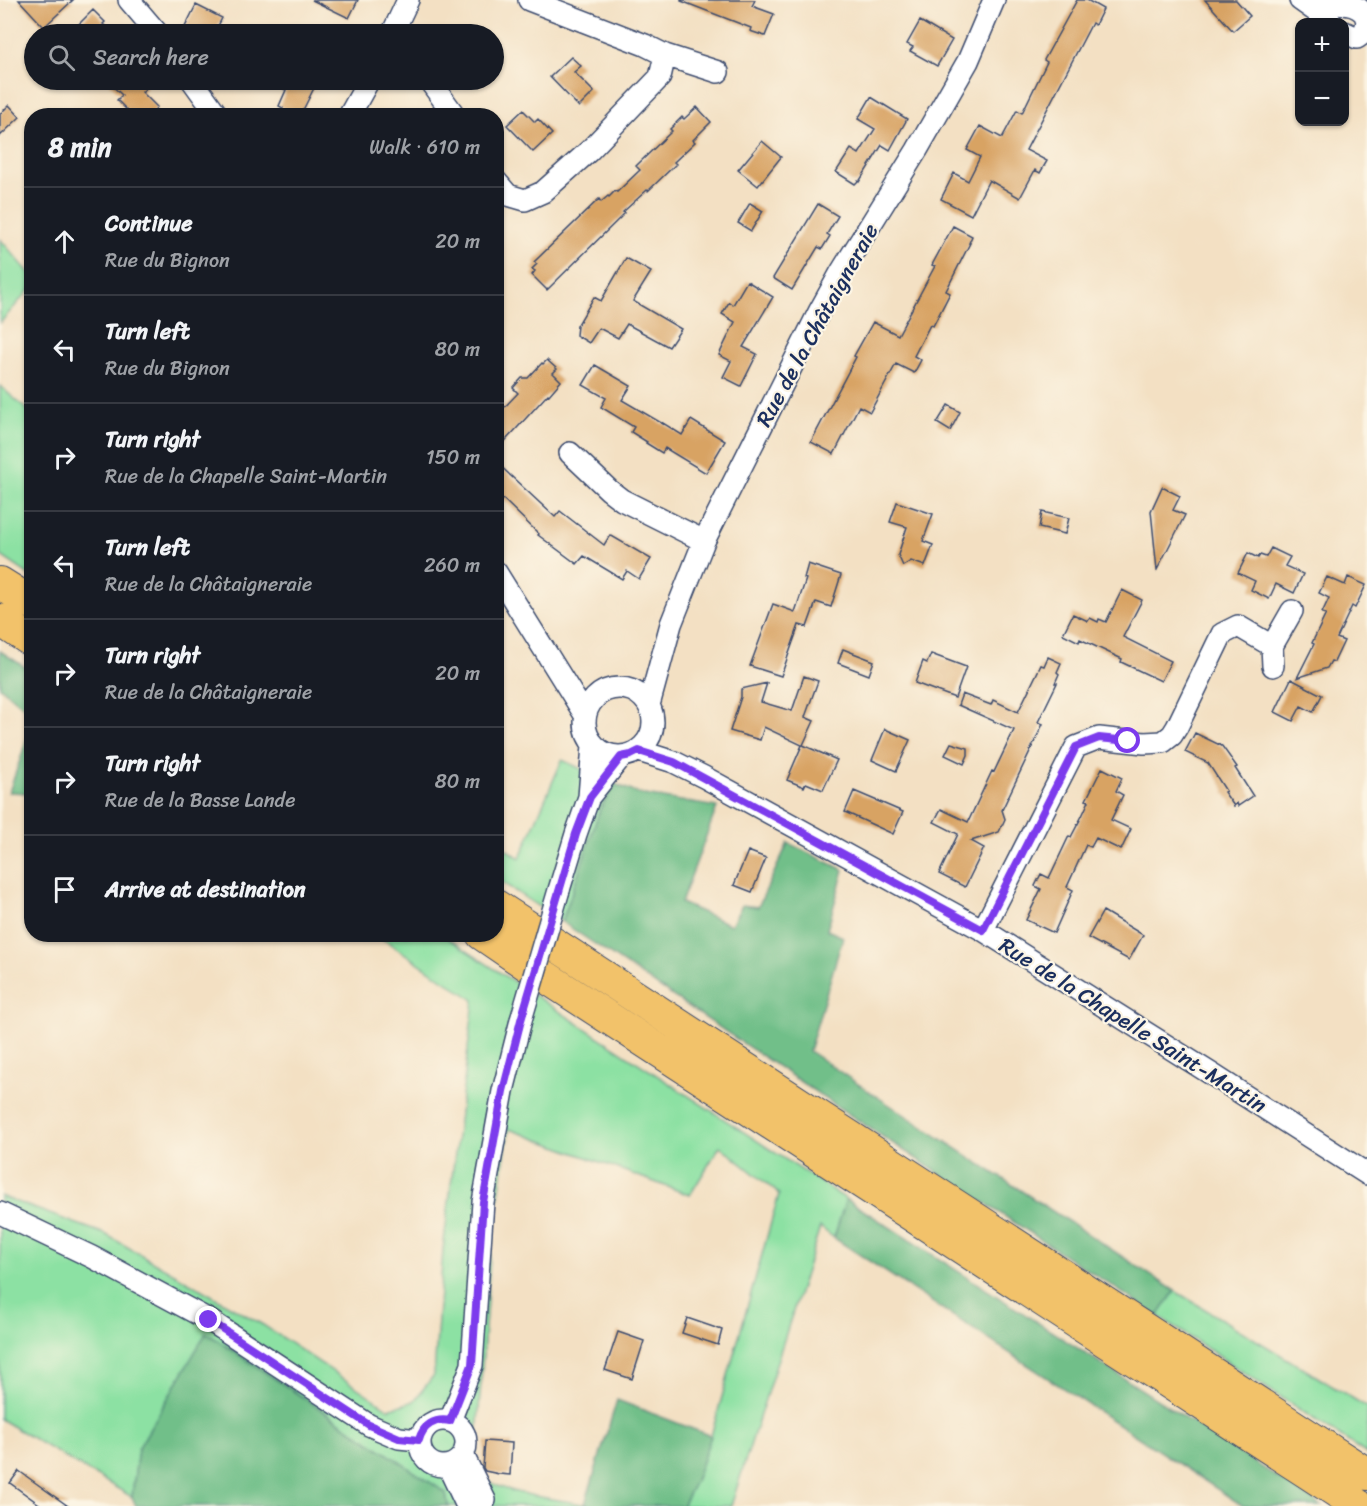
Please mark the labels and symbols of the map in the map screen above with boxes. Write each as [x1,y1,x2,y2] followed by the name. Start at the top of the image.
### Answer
[745,216,889,434] street label: Rue de la Châtaigneraie
[1114,727,1140,753] route start
[991,926,1275,1124] street label: Rue de la Chapelle Saint-Martin
[195,1306,221,1332] route end

